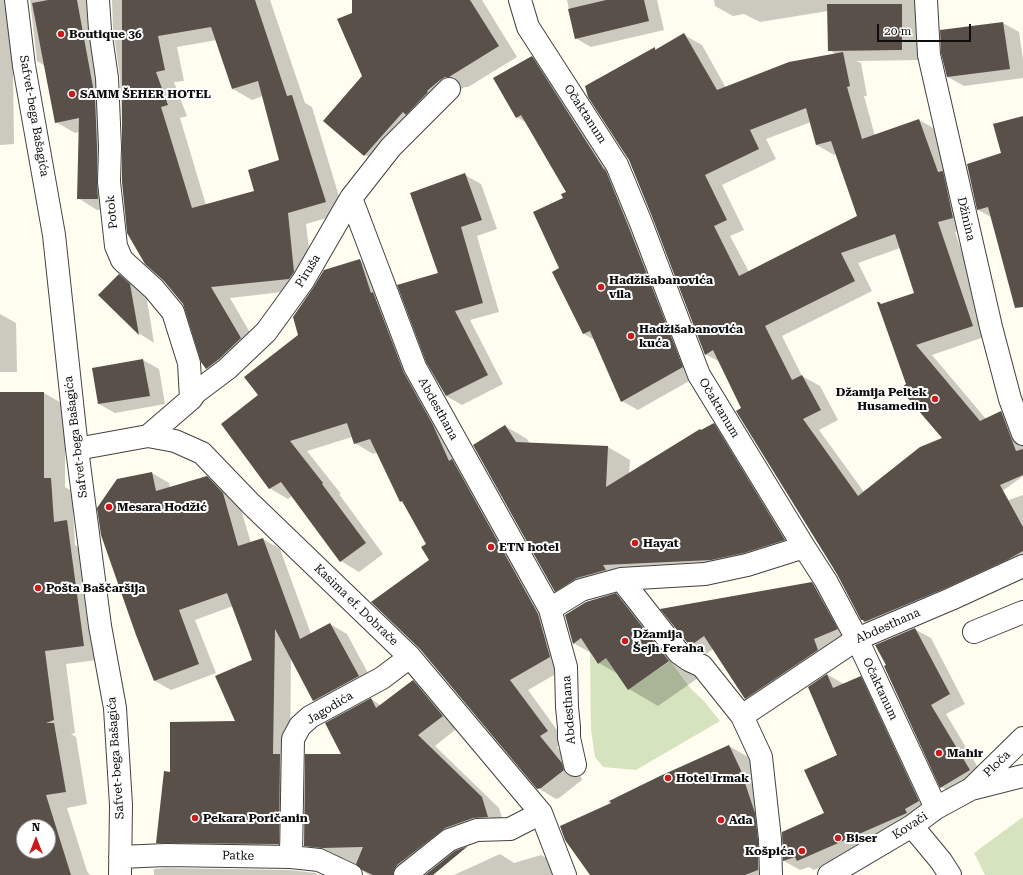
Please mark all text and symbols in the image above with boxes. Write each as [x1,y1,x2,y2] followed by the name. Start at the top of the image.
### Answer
[879,16,973,42] scale bar
[884,24,911,38] text: 20 m
[69,27,142,41] place label: Boutique 36
[56,29,66,39] marker: Boutique 36
[16,54,52,178] street label: Safvet-bega Bašagića
[561,82,609,146] street label: Očaktanum
[80,87,211,101] place label: SAMM ŠEHER HOTEL
[67,89,77,99] marker: SAMM ŠEHER HOTEL
[103,194,121,230] street label: Potok
[954,196,978,242] street label: Džinina
[292,252,324,290] street label: Piruša
[609,273,713,301] place label: Hadžišabanovića vila
[596,282,606,292] marker: Hadžišabanovića vila
[639,322,743,350] place label: Hadžišabanovića kuća
[626,331,636,341] marker: Hadžišabanovića kuća
[61,375,91,499] street label: Safvet-bega Bašagića
[415,375,461,443] street label: Abdesthana
[695,375,743,441] street label: Očaktanum
[836,385,927,413] place label: Džamija Peltek Husamedin
[930,394,940,404] marker: Džamija Peltek Husamedin
[117,500,207,514] place label: Mesara Hodžić
[104,502,114,512] marker: Mesara Hodžić
[643,536,679,550] place label: Hayat
[630,538,640,548] marker: Hayat
[499,540,559,554] place label: ETN hotel
[486,542,496,552] marker: ETN hotel
[311,561,401,649] street label: Kasima ef. Dobrače
[46,581,145,595] place label: Pošta Baščaršija
[33,583,43,593] marker: Pošta Baščaršija
[853,605,923,647] street label: Abdesthana
[633,627,704,655] place label: Džamija Šejh Feraha
[620,636,630,646] marker: Džamija Šejh Feraha
[859,655,901,723] street label: Očaktanum
[559,675,579,745] street label: Abdesthana
[304,689,356,727] street label: Jagodića
[105,696,127,820] street label: Safvet-bega Bašagića
[947,746,983,760] place label: Mahir
[934,748,944,758] marker: Mahir
[981,748,1013,780] street label: Ploča
[676,771,749,785] place label: Hotel Irmak
[663,773,673,783] marker: Hotel Irmak
[890,809,930,843] street label: Kovači
[203,811,308,825] place label: Pekara Poričanin
[190,813,200,823] marker: Pekara Poričanin
[729,813,753,827] place label: Ada
[716,815,726,825] marker: Ada
[16,819,56,859] north arrow
[32,821,40,834] text: N
[846,831,877,845] place label: Biser
[833,833,843,843] marker: Biser
[745,844,794,858] place label: Košpića
[797,846,807,856] marker: Košpića
[222,849,254,863] street label: Patke

